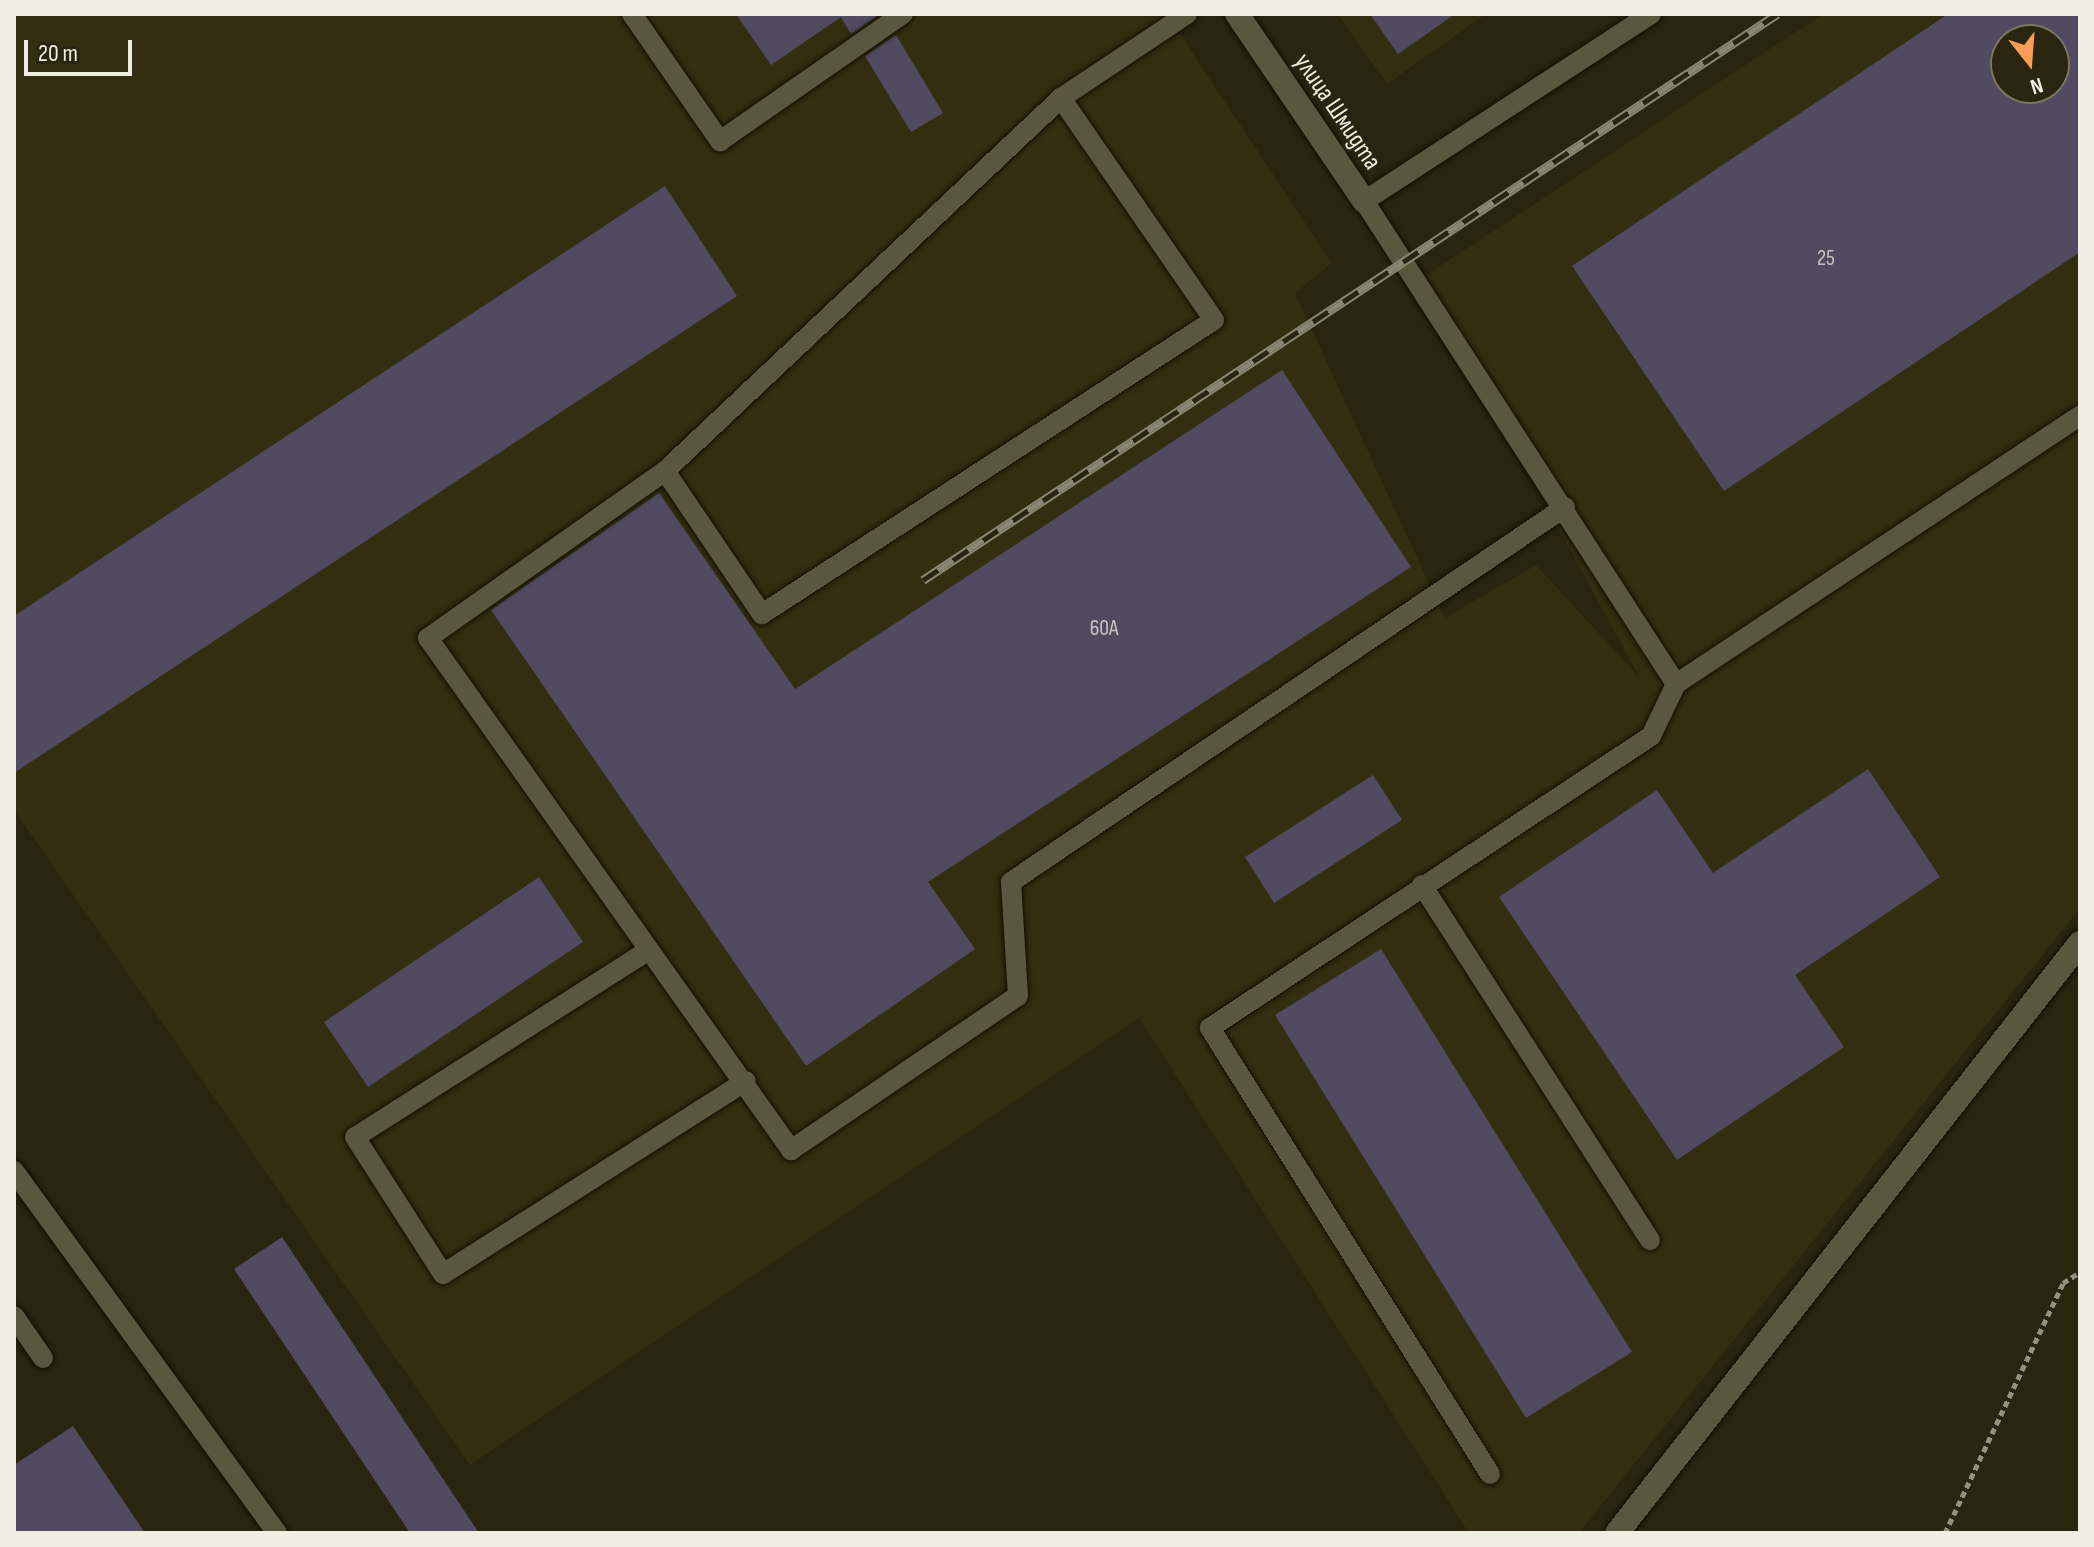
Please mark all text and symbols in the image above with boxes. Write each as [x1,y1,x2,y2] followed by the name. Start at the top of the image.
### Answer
[28,24,136,74] scale bar
[1990,24,2070,104] north arrow
[38,39,78,68] text: 20 m
[1287,48,1387,176] street label: улица Шмидта
[2027,71,2046,100] text: N
[1817,246,1835,272] house number: 25
[1090,616,1118,642] house number: 60А

